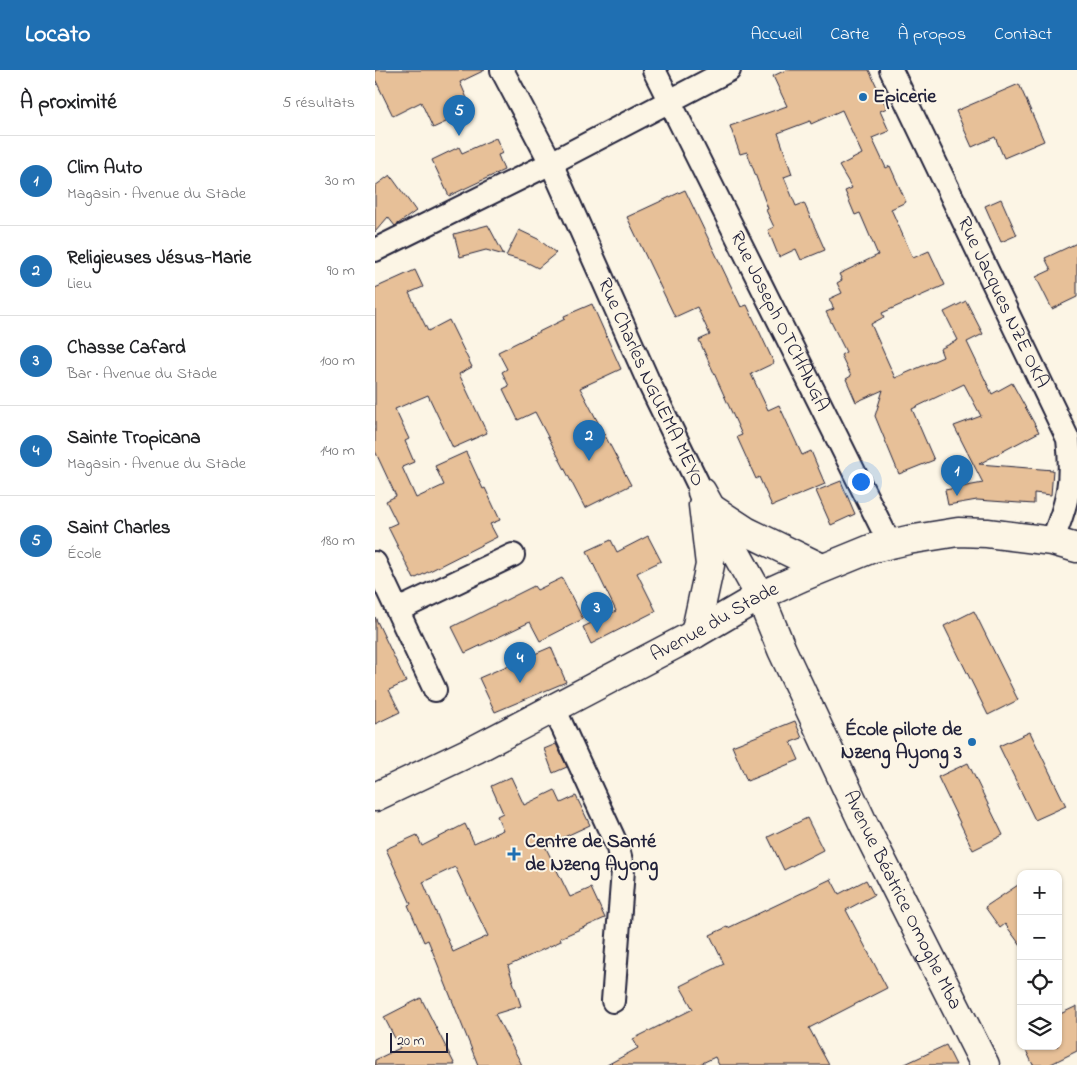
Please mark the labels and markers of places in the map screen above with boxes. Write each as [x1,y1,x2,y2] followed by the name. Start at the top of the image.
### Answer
[873,83,937,112] place label: Epicerie
[857,91,869,103] marker: Epicerie
[443,95,475,136] pin: 5
[573,420,605,461] pin: 2
[941,455,973,496] pin: 1
[581,592,613,633] pin: 3
[504,642,536,683] pin: 4
[841,716,963,769] place label: École pilote de Nzeng Ayong 3
[966,736,978,748] marker: École pilote de Nzeng Ayong 3
[525,828,658,881] place label: Centre de Santé de Nzeng Ayong
[507,847,521,861] marker: Centre de Santé de Nzeng Ayong

